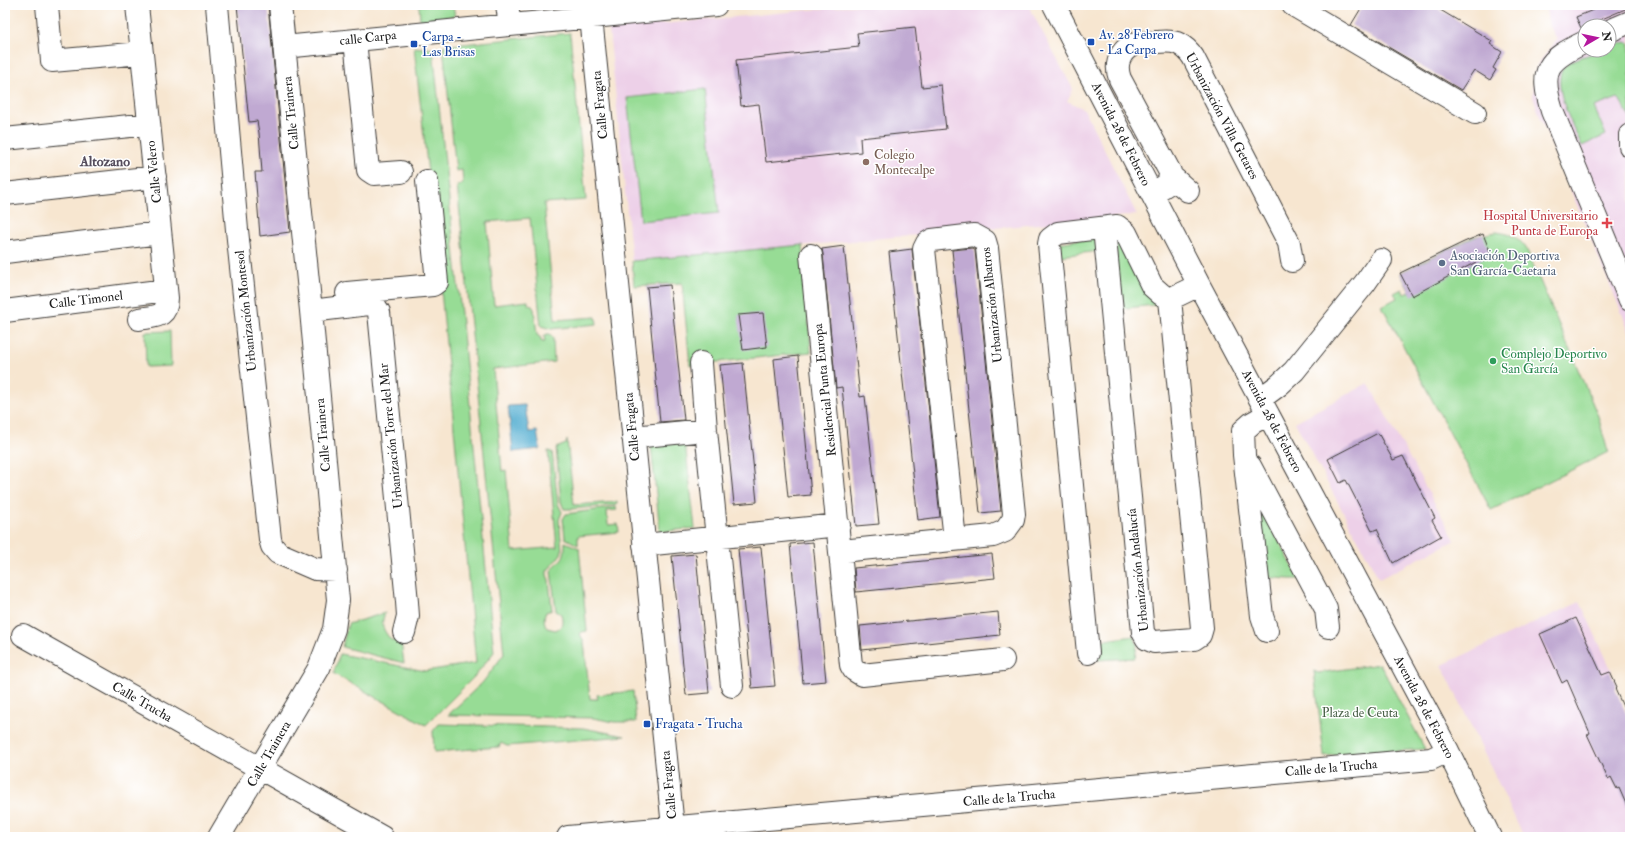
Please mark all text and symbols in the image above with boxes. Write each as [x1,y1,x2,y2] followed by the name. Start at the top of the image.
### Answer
[1577,18,1617,58] north arrow
[339,27,398,50] street label: calle Carpa
[1098,27,1174,59] place label: Av. 28 Febrero - La Carpa
[422,29,476,60] place label: Carpa - Las Brisas
[1599,30,1614,44] text: N
[1086,37,1096,47] marker: Av. 28 Febrero - La Carpa
[409,39,419,49] marker: Carpa - Las Brisas
[1182,50,1262,183] street label: Urbanización Villa Getares
[588,69,612,140] street label: Calle Fragata
[279,75,303,151] street label: Calle Trainera
[1087,79,1154,189] street label: Avenida 28 de Febrero
[143,140,165,204] street label: Calle Velero
[874,147,935,179] place label: Colegio Montecalpe
[79,153,130,170] district label: Altozano
[861,157,871,167] marker: Colegio Montecalpe
[1483,208,1599,240] place label: Hospital Universitario Punta de Europa
[1601,217,1613,229] marker: Hospital Universitario Punta de Europa
[978,246,1006,364] street label: Urbanización Albatros
[1449,248,1560,279] place label: Asociación Deportiva San García-Caetaria
[232,249,260,373] street label: Urbanización Montesol
[1437,258,1447,268] marker: Asociación Deportiva San García-Caetaria
[48,287,125,312] street label: Calle Timonel
[810,322,841,457] street label: Residencial Punta Europa
[1501,346,1607,377] place label: Complejo Deportivo San García
[1488,356,1498,366] marker: Complejo Deportivo San García
[375,362,407,509] street label: Urbanización Torre del Mar
[1238,366,1306,475] street label: Avenida 28 de Febrero
[620,391,644,462] street label: Calle Fragata
[312,397,334,472] street label: Calle Trainera
[1123,507,1152,633] street label: Urbanización Andalucía
[1390,652,1458,761] street label: Avenida 28 de Febrero
[109,678,175,726] street label: Calle Trucha
[1322,705,1399,721] park label: Plaza de Ceuta
[655,716,743,732] place label: Fragata - Trucha
[244,717,295,790] street label: Calle Trainera
[642,719,652,729] marker: Fragata - Trucha
[657,749,681,820] street label: Calle Fragata
[1284,756,1379,780] street label: Calle de la Trucha
[962,786,1057,810] street label: Calle de la Trucha

